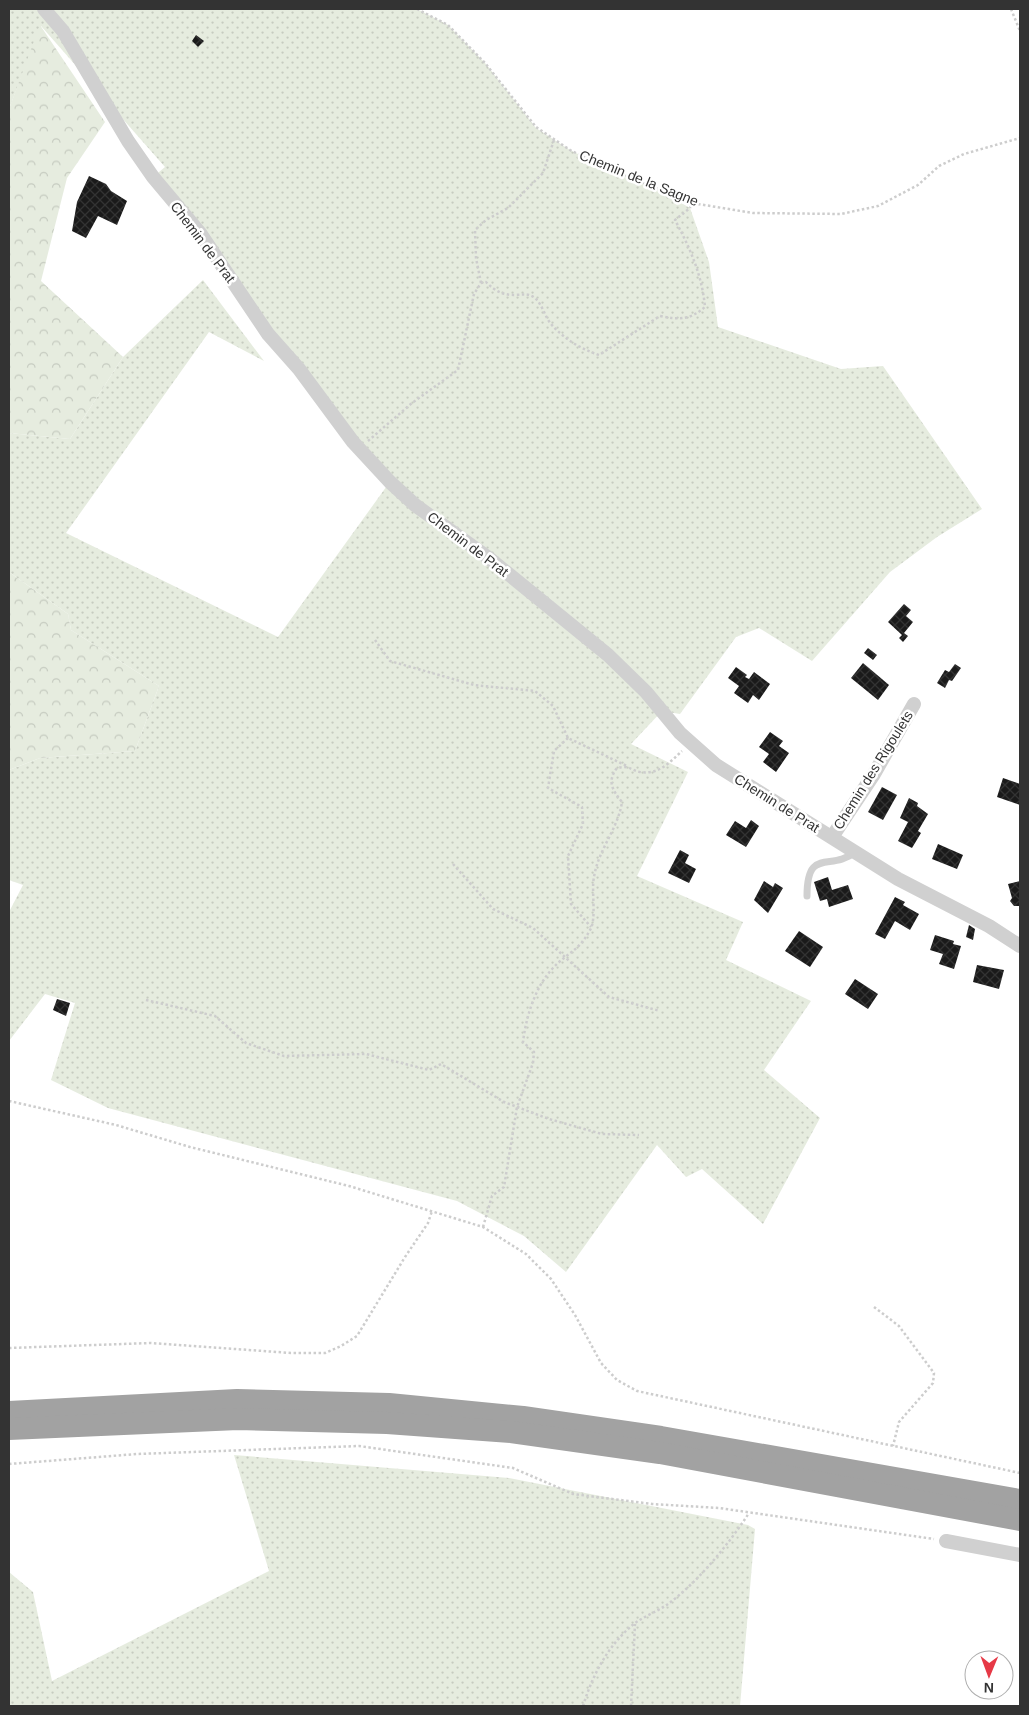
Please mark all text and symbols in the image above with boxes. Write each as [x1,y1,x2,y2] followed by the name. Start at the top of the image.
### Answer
[577,147,701,209] street label: Chemin de la Sagne
[167,198,239,286] street label: Chemin de Prat
[424,508,512,580] street label: Chemin de Prat
[830,708,916,832] street label: Chemin des Rigoulets
[732,770,823,836] street label: Chemin de Prat
[964,1650,1014,1700] north arrow
[984,1680,994,1696] text: N

